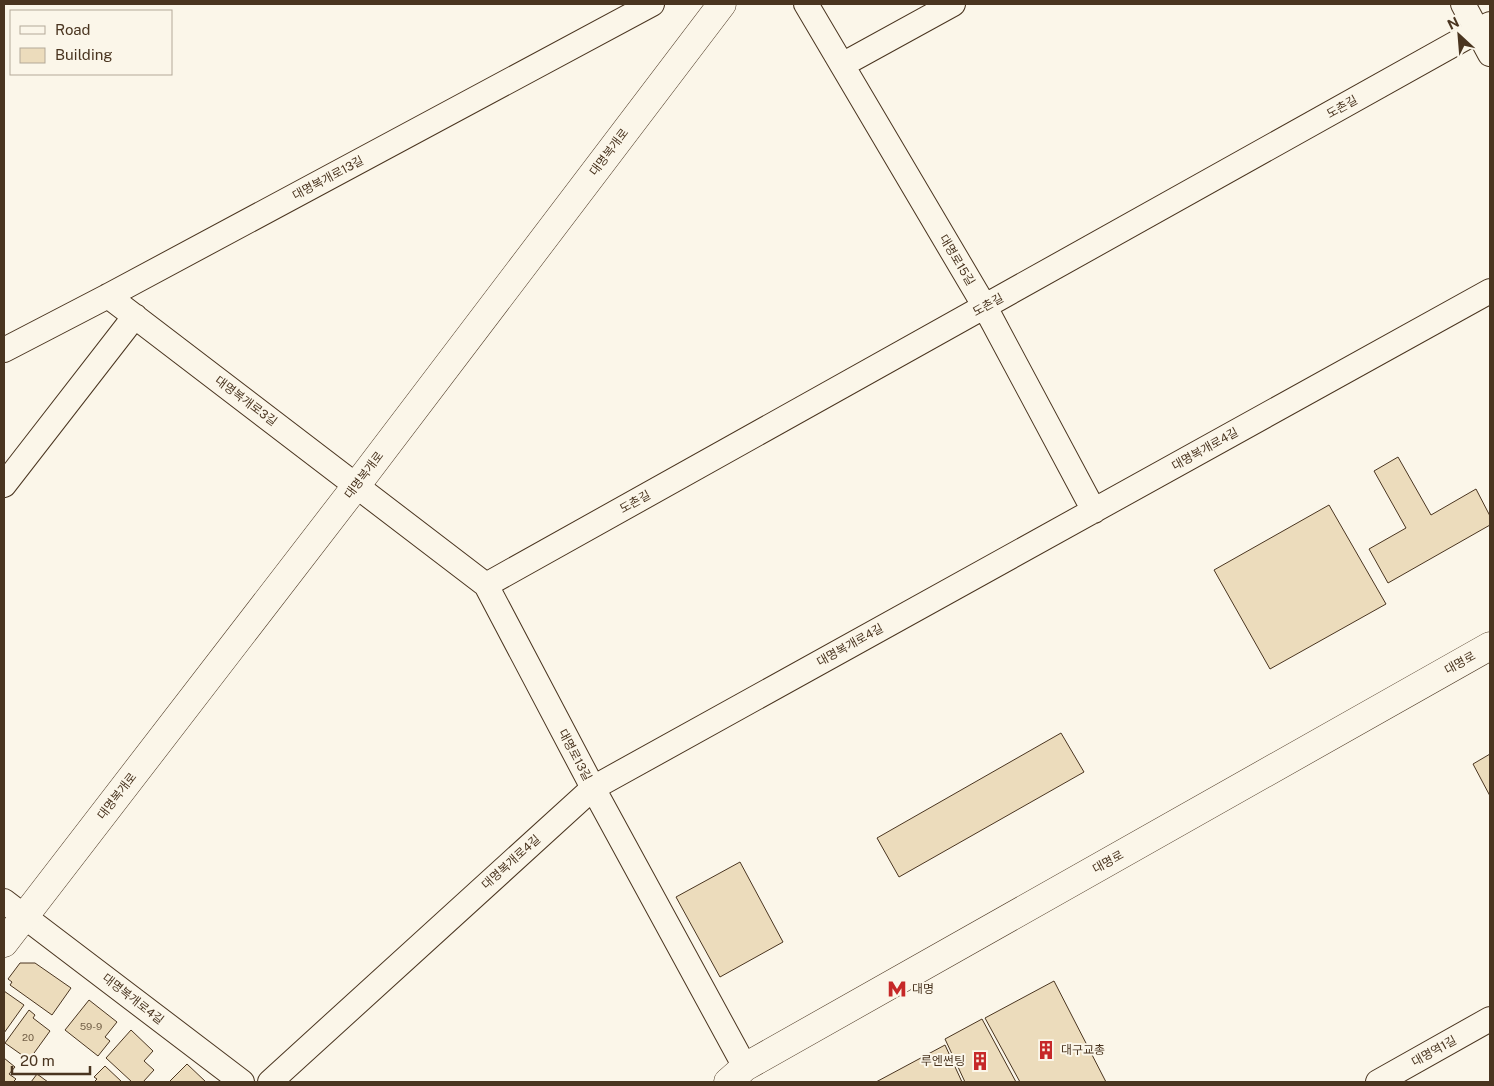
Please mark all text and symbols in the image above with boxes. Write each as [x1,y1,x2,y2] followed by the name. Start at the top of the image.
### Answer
[10,10,172,75] legend
[1434,10,1484,60] north arrow
[1445,14,1462,33] text: N
[55,21,91,38] text: Road
[55,46,113,63] text: Building
[1324,93,1360,121] street label: 도촌길
[587,126,631,178] street label: 대명복개로
[290,153,366,203] street label: 대명복개로13길
[936,232,978,288] street label: 대명로15길
[970,291,1006,319] street label: 도촌길
[212,373,280,429] street label: 대명복개로3길
[1169,425,1241,473] street label: 대명복개로4길
[342,449,386,501] street label: 대명복개로
[617,488,653,516] street label: 도촌길
[814,621,886,669] street label: 대명복개로4길
[1442,649,1478,677] street label: 대명로
[556,727,594,783] street label: 대명로13길
[94,770,140,822] street label: 대명복개로
[479,832,543,892] street label: 대명복개로4길
[1090,848,1126,876] street label: 대명로
[100,971,166,1027] street label: 대명복개로4길
[886,978,908,1000] metro station icon: 대명
[912,982,934,996] place label: 대명
[80,1020,102,1032] house number: 59-9
[22,1031,34,1043] house number: 20
[1409,1033,1459,1069] street label: 대명역1길
[1035,1039,1057,1061] building icon: 대구교총
[1061,1043,1105,1057] place label: 대구교총
[12,1044,90,1076] scale bar
[969,1050,991,1072] building icon: 루엔썬팅
[20,1052,55,1069] text: 20 m
[921,1054,965,1068] place label: 루엔썬팅

